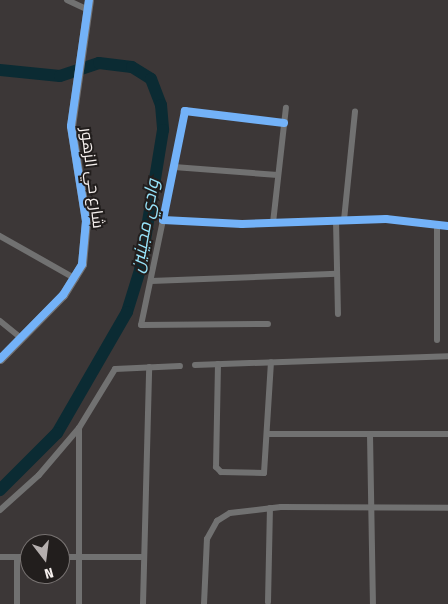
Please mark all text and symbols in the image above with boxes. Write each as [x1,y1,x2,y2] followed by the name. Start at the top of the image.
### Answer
[76,127,108,229] street label: شارع حي الزهور
[126,178,164,274] water label: وادي مجينين
[20,534,70,584] north arrow
[43,564,55,582] text: N

